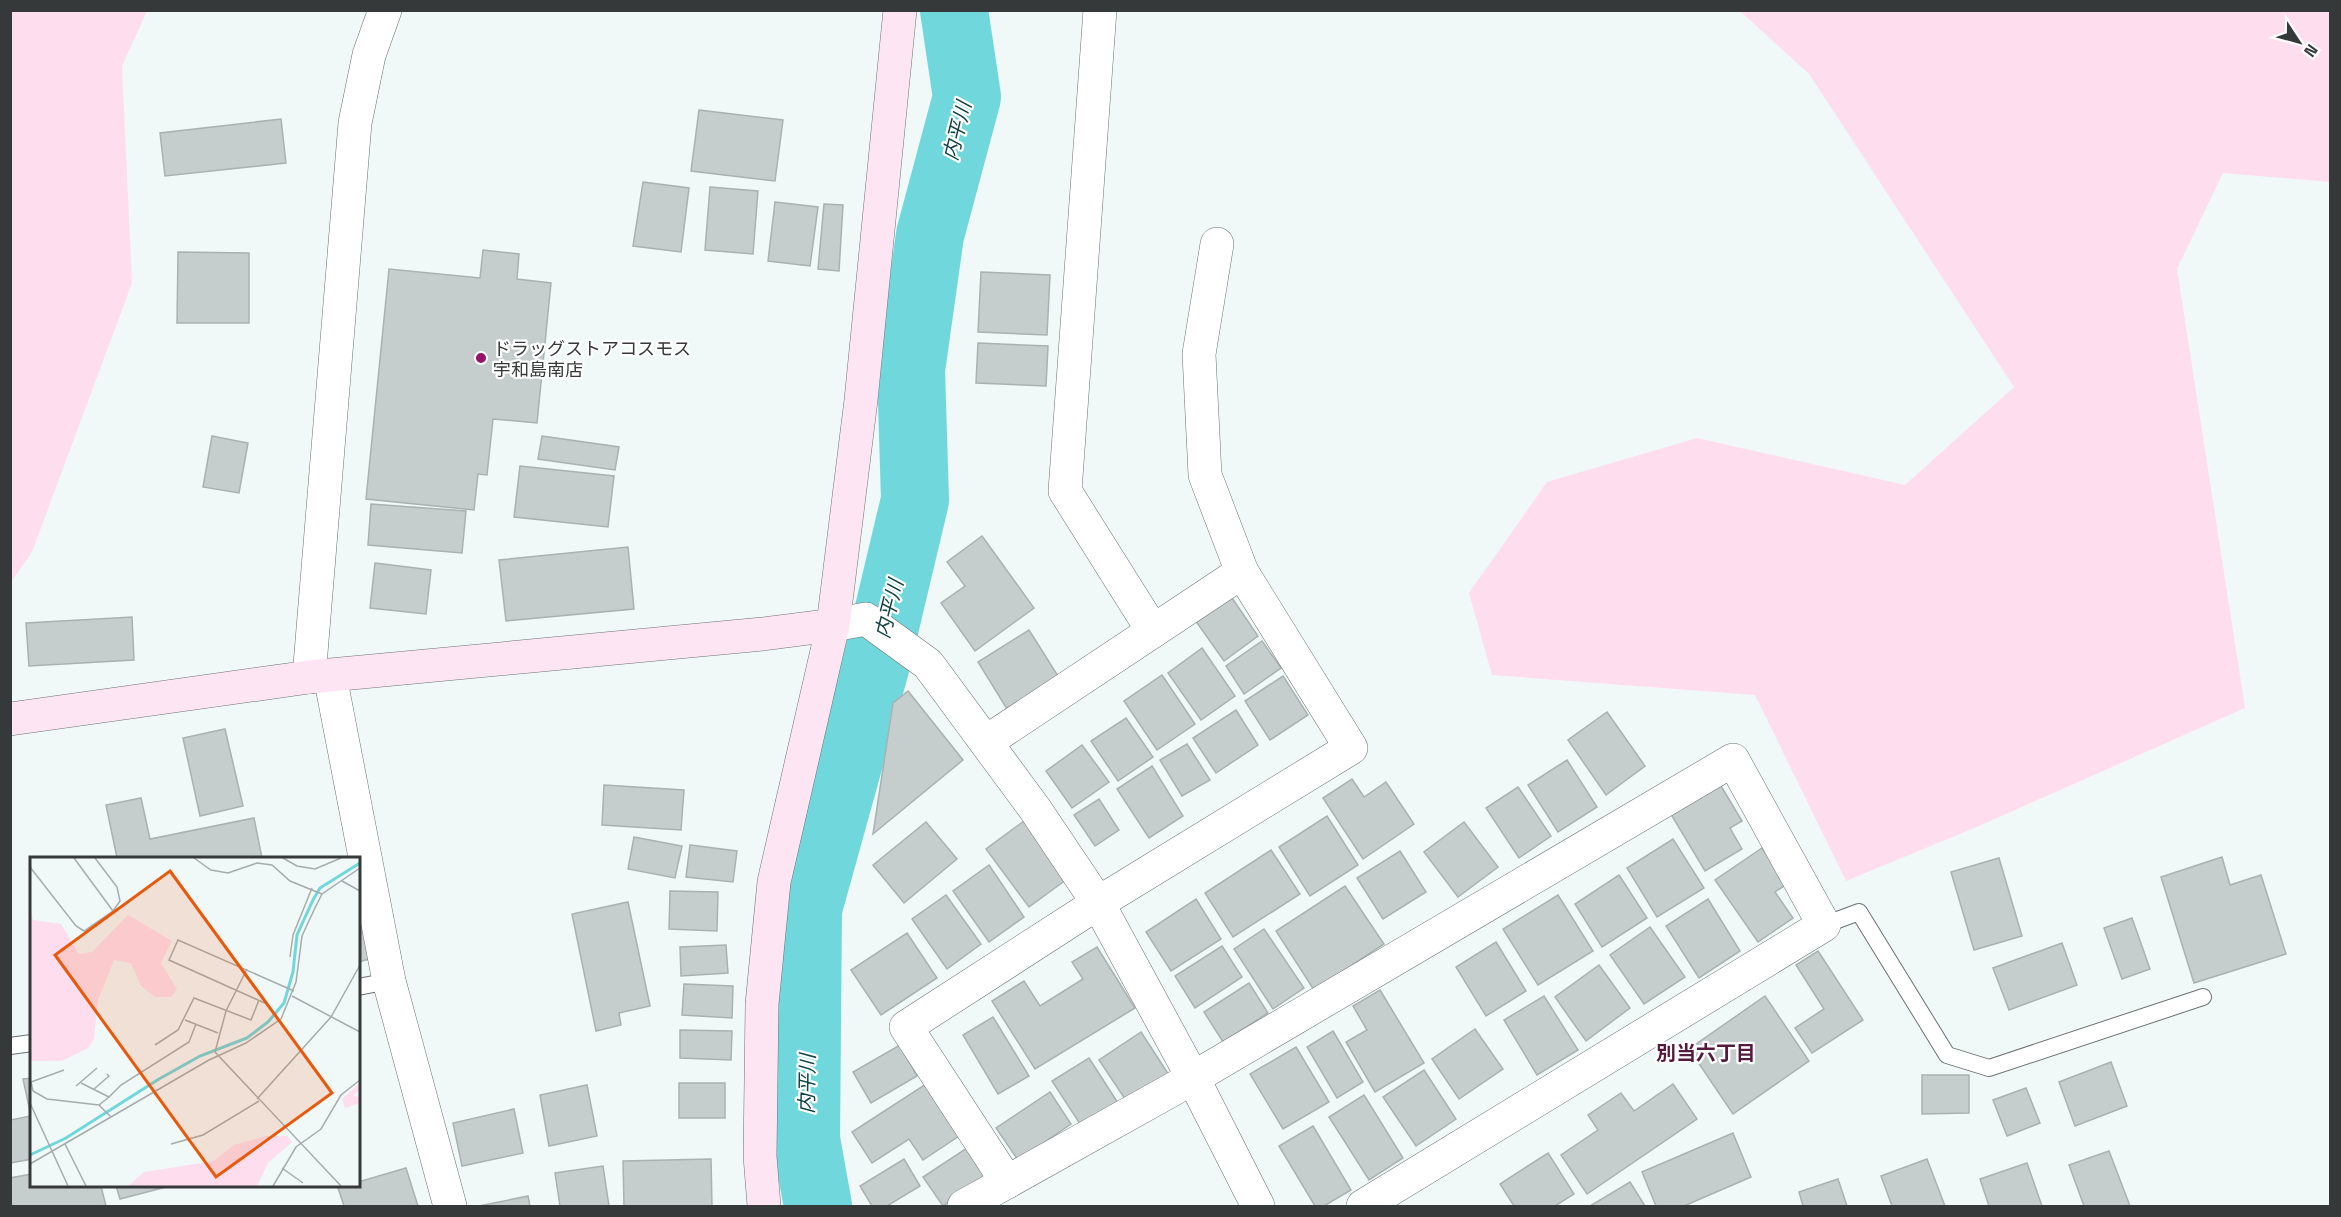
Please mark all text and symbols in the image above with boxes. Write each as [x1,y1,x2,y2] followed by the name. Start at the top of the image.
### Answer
[2269,12,2329,72] north arrow
[2299,40,2322,61] text: N
[937,97,977,163] water label: 内平川
[493,337,691,381] place label: ドラッグストアコスモス 宇和島南店
[474,351,488,365] marker: ドラッグストアコスモス 宇和島南店
[869,575,909,641] water label: 内平川
[30,857,360,1187] inset map
[1656,1040,1756,1066] district label: 別当六丁目
[793,1052,821,1114] water label: 内平川

